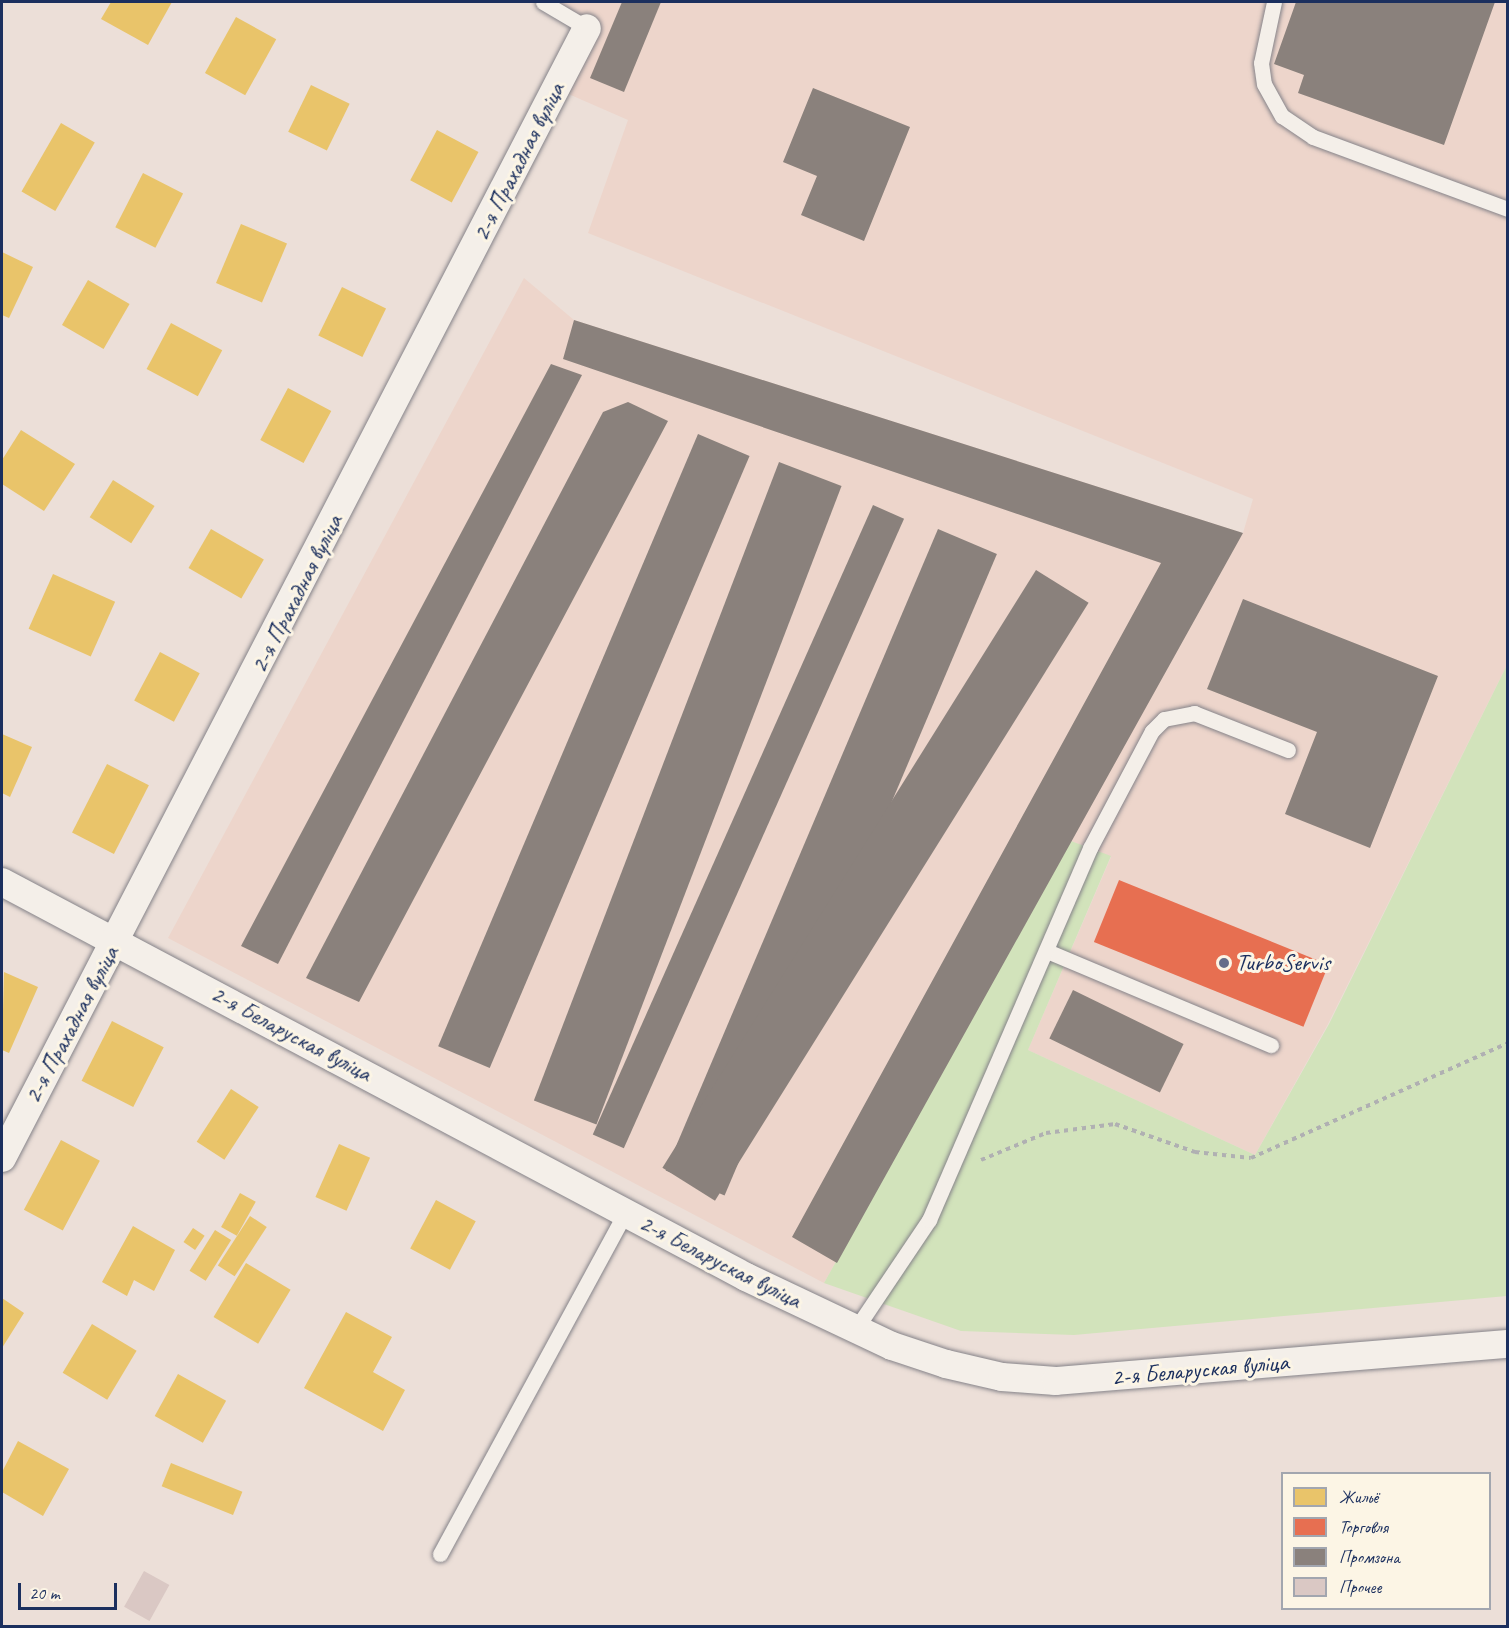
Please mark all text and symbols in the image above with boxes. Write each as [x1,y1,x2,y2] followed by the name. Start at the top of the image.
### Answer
[467,78,571,246] street label: 2-я Прахадная вуліца
[245,510,349,678] street label: 2-я Прахадная вуліца
[18,941,126,1109] street label: 2-я Прахадная вуліца
[1236,949,1330,977] place label: TurboServis
[1217,956,1231,970] marker: TurboServis
[206,980,376,1088] street label: 2-я Беларуская вуліца
[635,1209,805,1315] street label: 2-я Беларуская вуліца
[1111,1348,1289,1392] street label: 2-я Беларуская вуліца
[1281,1472,1491,1610] legend
[1339,1486,1378,1508] text: Жильё
[1339,1516,1388,1538] text: Торговля
[1339,1546,1400,1568] text: Промзона
[21,1571,120,1609] scale bar
[1339,1576,1381,1598] text: Прочее
[29,1582,60,1604] text: 20 m

